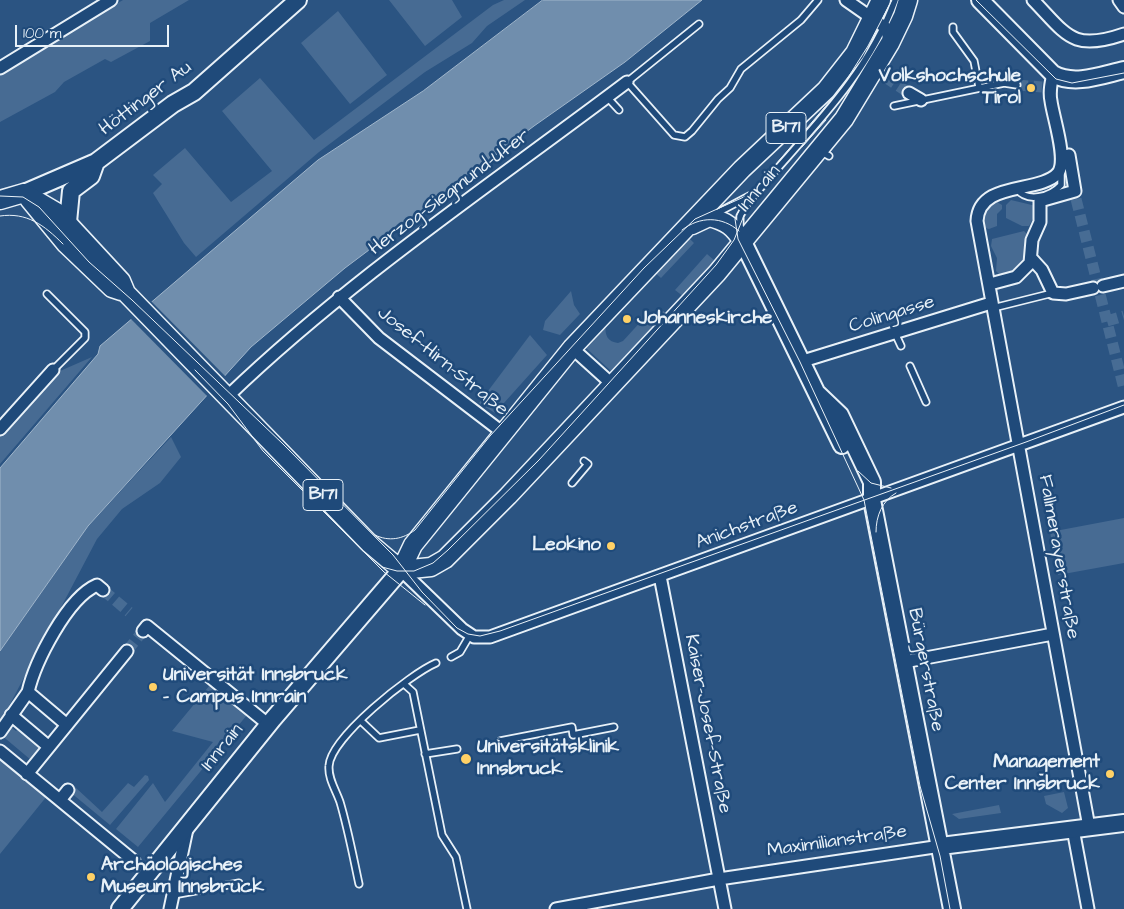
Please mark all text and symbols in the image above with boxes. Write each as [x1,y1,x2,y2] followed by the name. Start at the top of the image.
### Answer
[18,15,171,47] scale bar
[23,23,62,44] text: 100 m
[95,57,197,141] street label: Höttinger Au
[879,66,1021,110] place label: Volkshochschule Tirol
[1025,82,1037,94] marker: Volkshochschule Tirol
[766,112,806,144] road number: B171
[365,125,535,261] street label: Herzog-Siegmund-Ufer
[734,161,786,217] street label: Innrain
[846,291,938,339] street label: Colingasse
[372,302,512,422] street label: Josef-Hirn-Straße
[637,308,772,330] place label: Johanneskirche
[621,313,633,325] marker: Johanneskirche
[1032,473,1084,641] street label: Fallmerayerstraße
[303,480,343,510] road number: B171
[693,497,801,555] street label: Anichstraße
[532,535,601,557] place label: Leokino
[605,540,617,552] marker: Leokino
[902,606,948,734] street label: Bürgerstraße
[678,633,736,815] street label: Kaiser-Josef-Straße
[163,665,348,709] place label: Universität Innsbruck - Campus Innrain
[147,681,159,693] marker: Universität Innsbruck - Campus Innrain
[197,720,249,776] street label: Innrain
[477,737,619,781] place label: Universitätsklinik Innsbruck
[459,752,473,766] marker: Universitätsklinik Innsbruck
[945,752,1100,796] place label: Management Center Innsbruck
[1104,768,1116,780] marker: Management Center Innsbruck
[766,821,908,863] street label: Maximilianstraße
[101,855,264,899] place label: Archäologisches Museum Innsbruck
[85,871,97,883] marker: Archäologisches Museum Innsbruck

